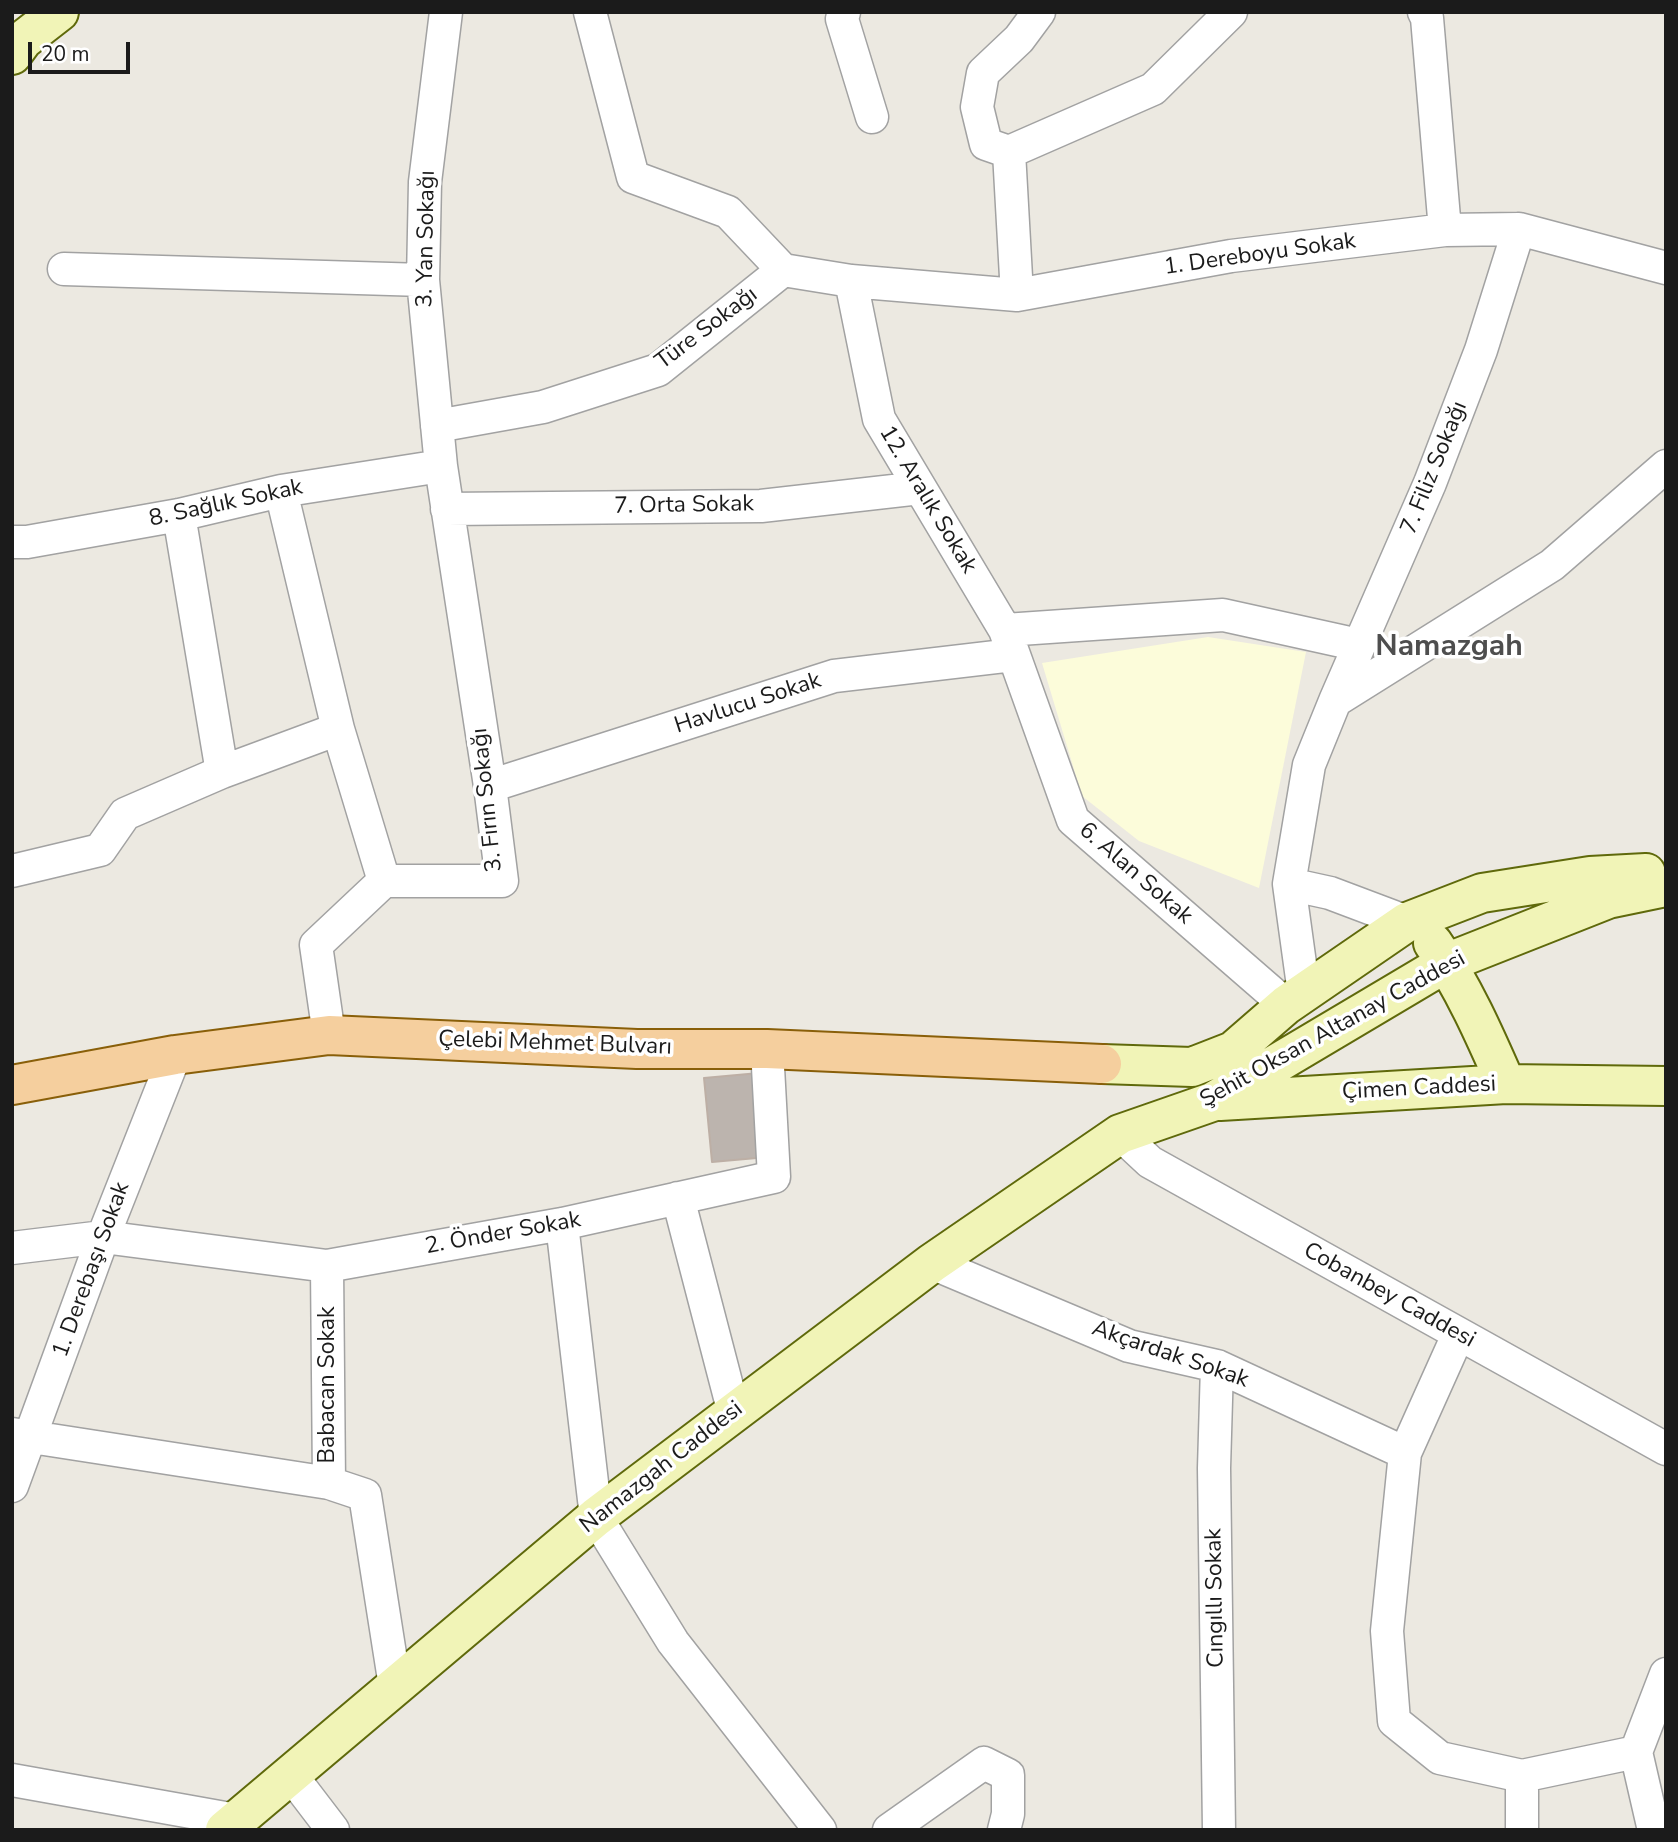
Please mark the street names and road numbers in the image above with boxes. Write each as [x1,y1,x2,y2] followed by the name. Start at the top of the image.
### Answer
[412,170,442,308] street label: 3. Yan Sokağı
[1162,228,1358,282] street label: 1. Dereboyu Sokak
[651,282,763,376] street label: Türe Sokağı
[1396,398,1474,538] street label: 7. Filiz Sokağı
[872,421,982,579] street label: 12. Aralık Sokak
[147,474,305,534] street label: 8. Sağlık Sokak
[614,491,754,521] street label: 7. Orta Sokak
[671,667,825,741] street label: Havlucu Sokak
[467,727,509,873] street label: 3. Fırın Sokağı
[1072,817,1198,931] street label: 6. Alan Sokak
[1195,945,1471,1115] street label: Şehit Oksan Altanay Caddesi
[438,1026,672,1062] street label: Çelebi Mehmet Bulvarı
[1341,1071,1497,1107] street label: Çimen Caddesi
[47,1179,137,1361] street label: 1. Derebaşı Sokak
[423,1207,583,1261] street label: 2. Önder Sokak
[1298,1237,1480,1355] street label: Cobanbey Caddesi
[314,1306,342,1464] street label: Babacan Sokak
[1088,1315,1252,1395] street label: Akçardak Sokak
[575,1396,749,1540] street label: Namazgah Caddesi
[1201,1528,1231,1668] street label: Cıngıllı Sokak

